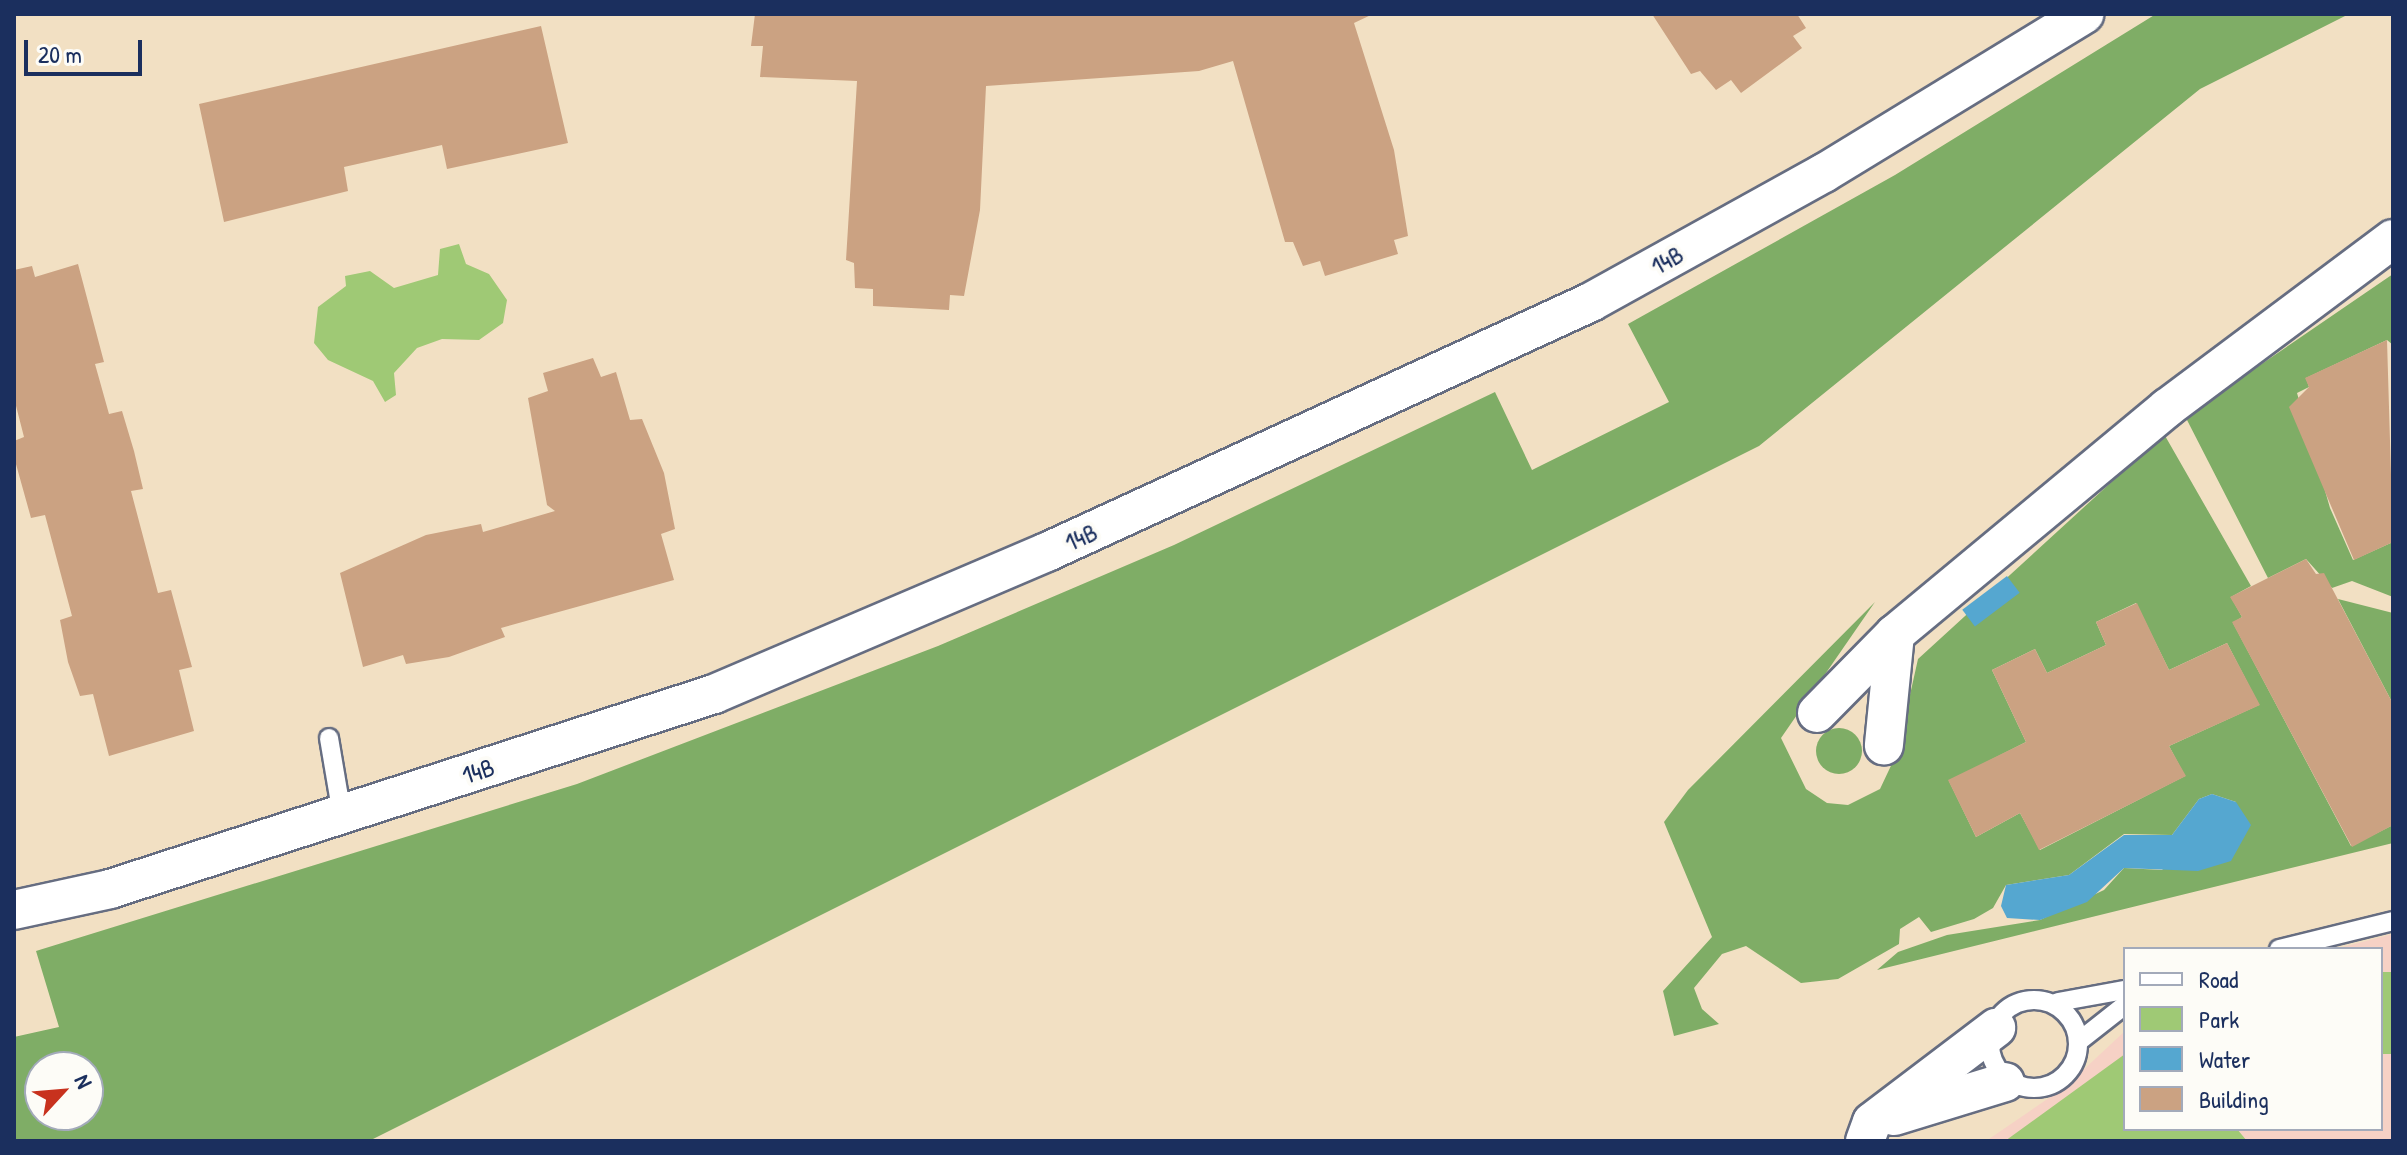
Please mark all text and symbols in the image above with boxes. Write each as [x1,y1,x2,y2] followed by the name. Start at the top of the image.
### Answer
[28,24,146,74] scale bar
[38,38,82,70] text: 20 m
[1645,239,1689,281] street label: 14B
[1060,516,1102,558] street label: 14B
[458,751,498,791] street label: 14B
[2123,947,2383,1131] legend
[2199,963,2238,995] text: Road
[2199,1003,2239,1035] text: Park
[2199,1043,2250,1075] text: Water
[24,1051,104,1131] north arrow
[68,1070,100,1093] text: N
[2199,1083,2269,1115] text: Building

